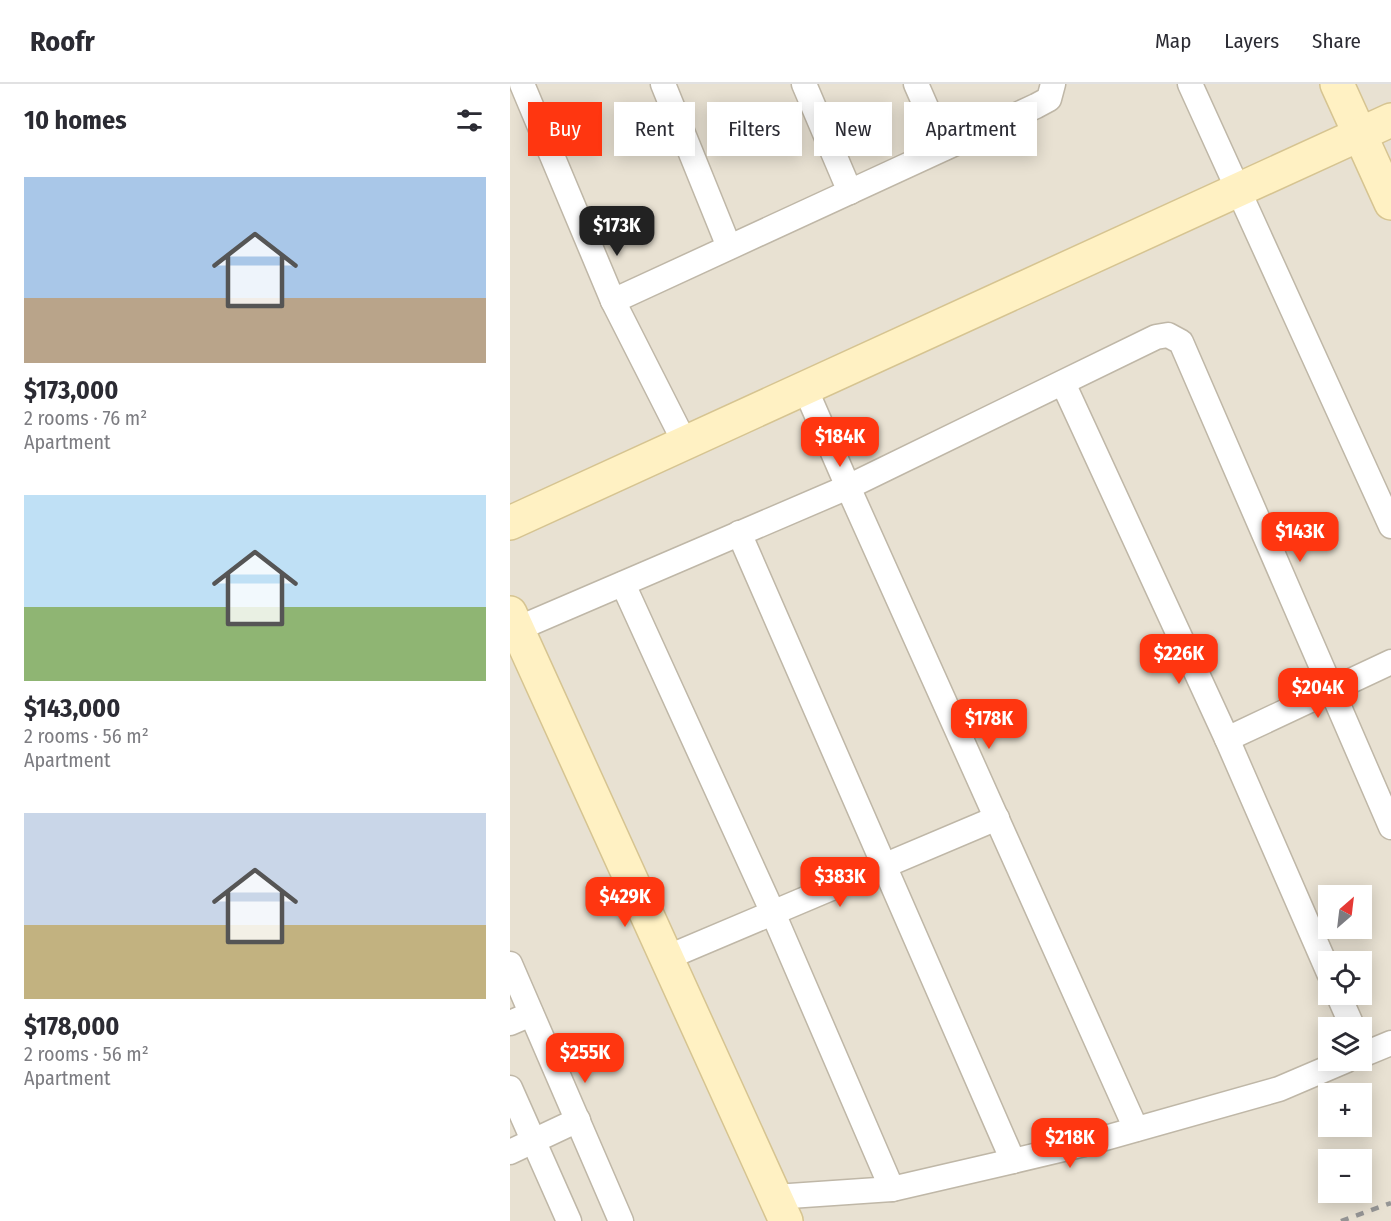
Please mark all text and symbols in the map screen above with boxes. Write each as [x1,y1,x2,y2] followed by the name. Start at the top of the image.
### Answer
[30,25,95,58] text: Roofr
[1155,28,1191,54] text: Map
[1224,28,1279,54] text: Layers
[1312,28,1361,54] text: Share
[528,102,602,156] chip: Buy
[614,102,695,156] chip: Rent
[707,102,802,156] chip: Filters
[814,102,892,156] chip: New
[904,102,1037,156] chip: Apartment
[453,104,486,137] icon: filters
[24,105,127,136] text: 10 homes
[575,206,659,257] pin: $173K
[593,213,641,237] text: $173K
[201,216,309,324] icon: home
[24,375,118,406] text: $173,000
[24,406,147,430] text: 2 rooms · 76 m²
[798,417,882,468] pin: $184K
[815,424,865,448] text: $184K
[24,430,111,454] text: Apartment
[1258,512,1342,563] pin: $143K
[1276,519,1324,543] text: $143K
[201,534,309,642] icon: home
[1137,634,1221,685] pin: $226K
[1154,641,1204,665] text: $226K
[1276,668,1360,719] pin: $204K
[1292,675,1344,699] text: $204K
[24,693,121,724] text: $143,000
[947,699,1031,750] pin: $178K
[965,706,1013,730] text: $178K
[24,724,149,748] text: 2 rooms · 56 m²
[24,748,111,772] text: Apartment
[201,852,309,960] icon: home
[798,857,882,908] pin: $383K
[814,864,866,888] text: $383K
[583,877,667,928] pin: $429K
[599,884,651,908] text: $429K
[1318,885,1372,939] north arrow
[1318,885,1372,1203] map controls
[1318,951,1372,1005] button: locate
[24,1011,120,1042] text: $178,000
[1318,1017,1372,1071] button: layers
[543,1033,627,1084] pin: $255K
[560,1040,610,1064] text: $255K
[24,1042,149,1066] text: 2 rooms · 56 m²
[24,1066,111,1090] text: Apartment
[1318,1083,1372,1137] button: +
[1028,1118,1112,1169] pin: $218K
[1045,1125,1095,1149] text: $218K
[1318,1149,1372,1203] button: −

